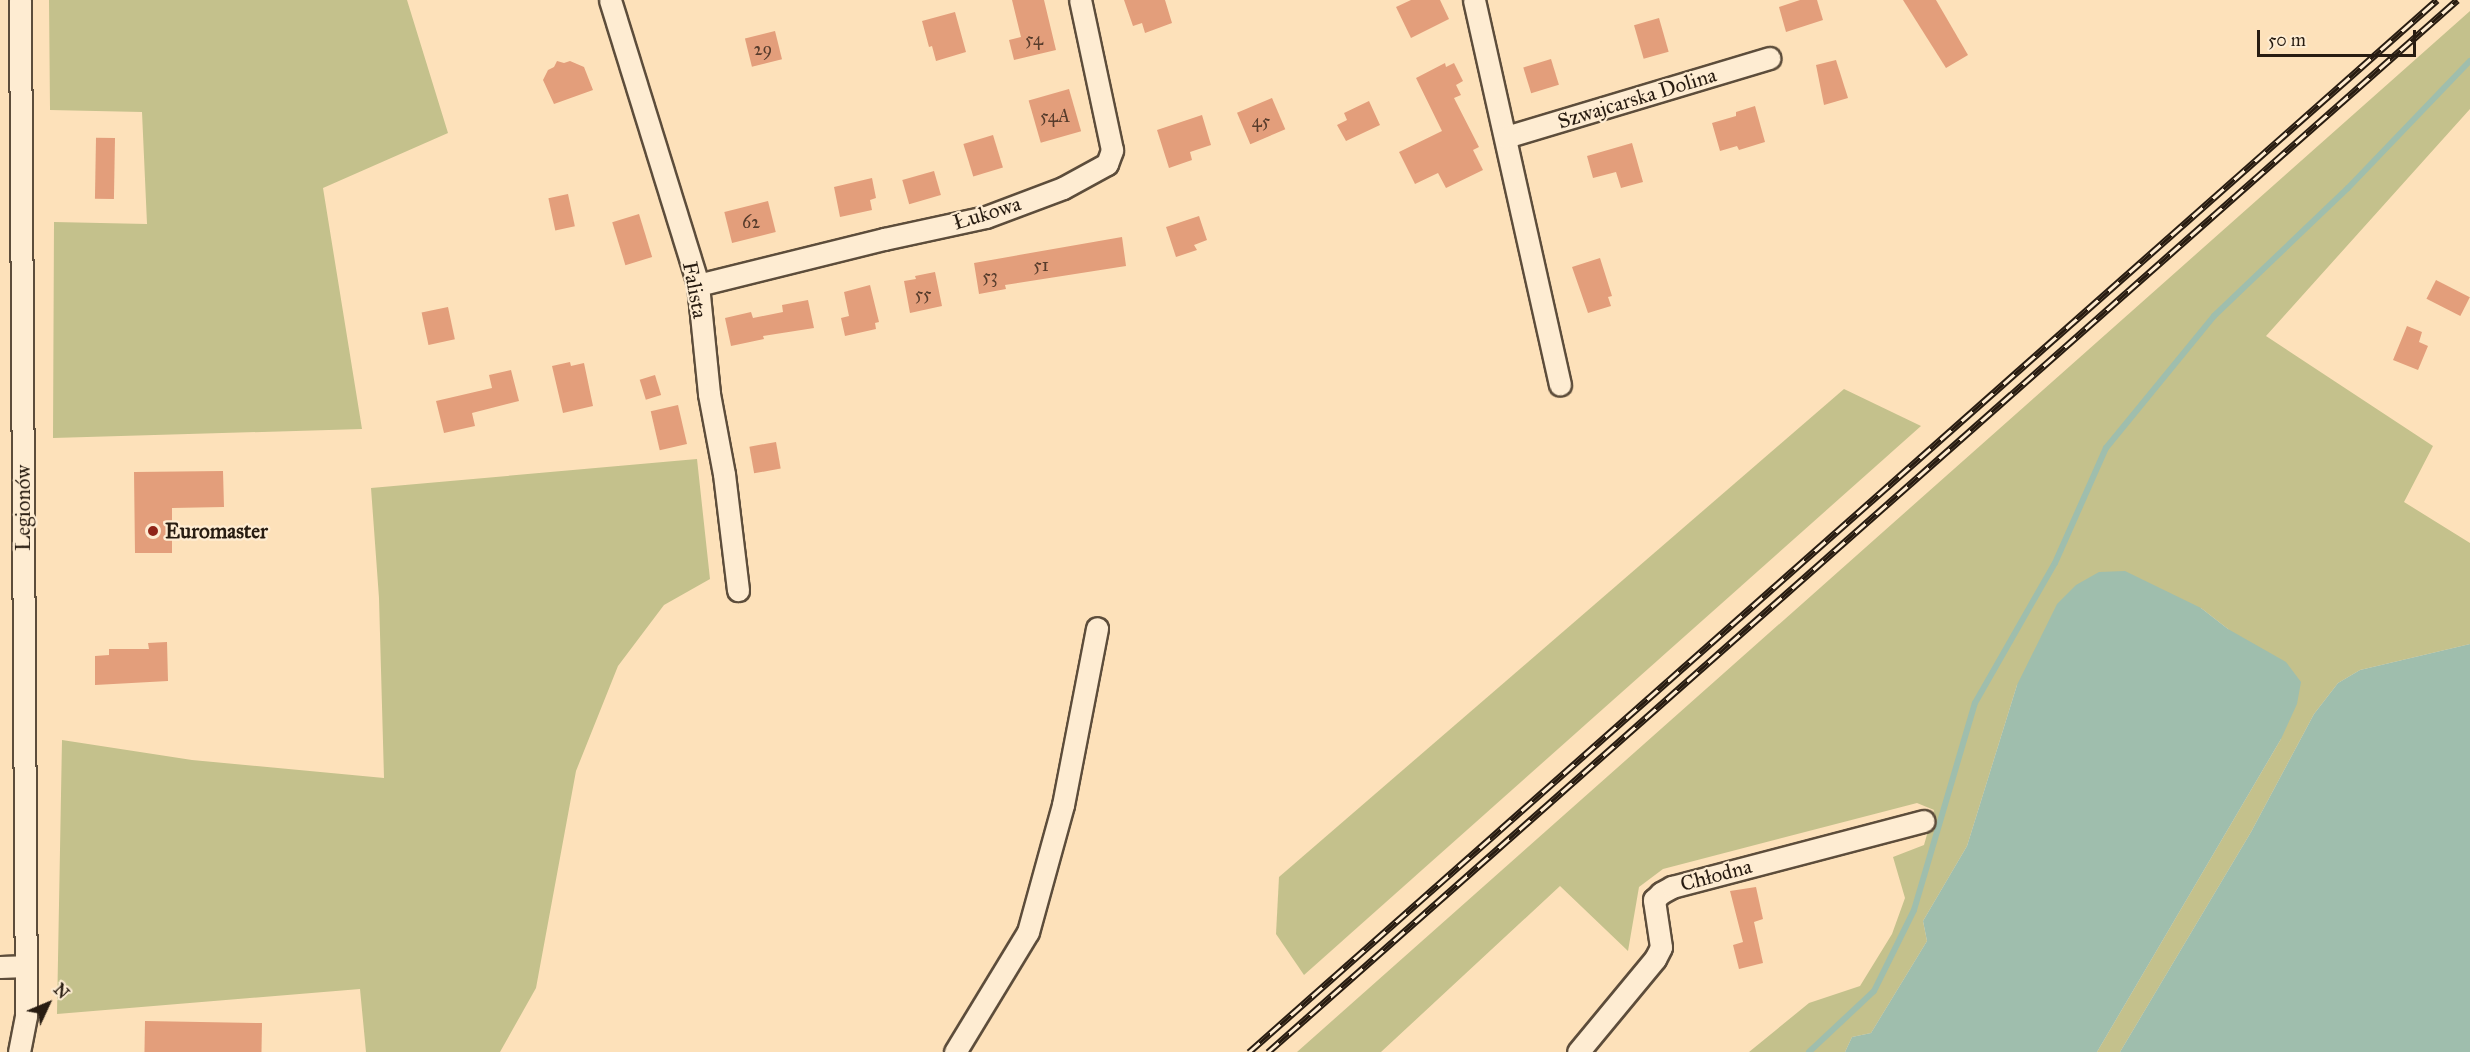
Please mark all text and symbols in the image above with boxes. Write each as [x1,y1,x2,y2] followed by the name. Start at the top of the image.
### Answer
[2260,18,2419,56] scale bar
[1025,28,1043,50] house number: 54
[2268,29,2306,51] text: 50 m
[754,38,772,60] house number: 29
[1555,62,1719,134] street label: Szwajcarska Dolina
[1040,105,1070,127] house number: 54A
[1252,110,1270,132] house number: 45
[950,191,1024,235] street label: Łukowa
[742,211,760,233] house number: 62
[1033,254,1049,276] house number: 51
[677,259,713,321] street label: Falista
[982,265,998,287] house number: 53
[915,283,931,305] house number: 55
[10,465,36,551] street label: Legionów
[165,518,268,544] place label: Euromaster
[146,524,160,538] marker: Euromaster
[1677,853,1755,897] street label: Chłodna
[18,974,78,1034] north arrow
[50,980,73,1003] text: N

